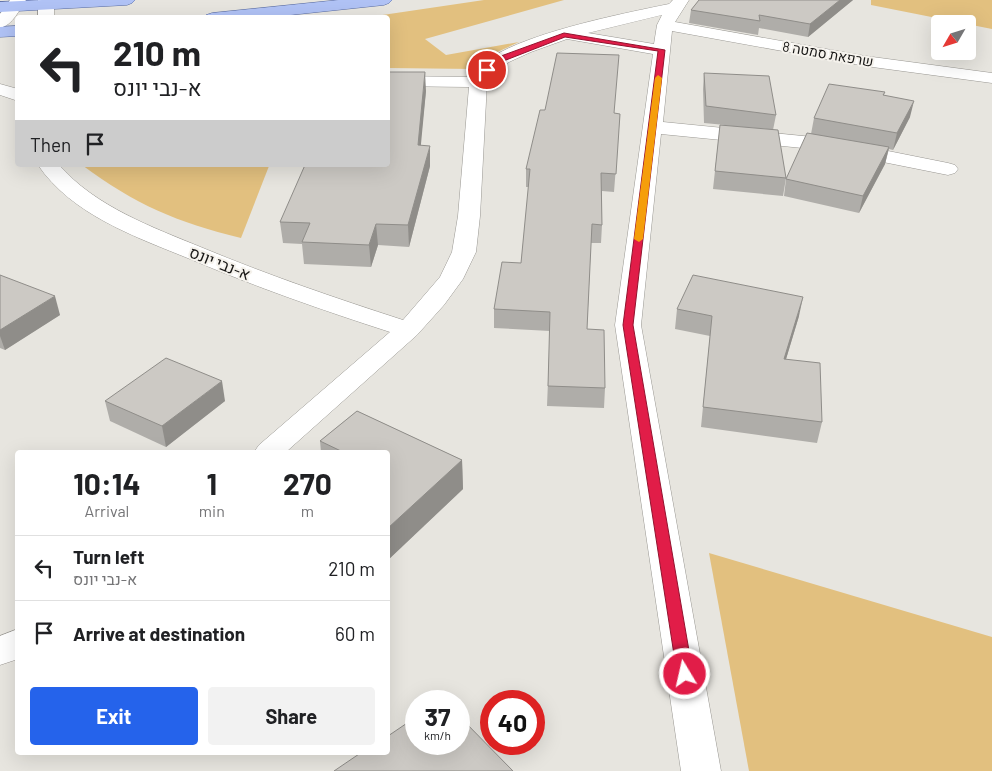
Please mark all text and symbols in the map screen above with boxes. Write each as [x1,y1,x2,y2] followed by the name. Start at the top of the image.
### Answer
[931,15,976,60] north arrow
[931,15,976,60] map controls
[113,31,201,73] text: 210 m
[30,35,95,100] icon: left
[781,37,875,70] street label: שרפאת סמטה 8
[466,49,508,91] pin
[473,56,501,84] icon: arrive
[113,74,202,100] text: א-נבי יונס
[81,130,109,158] icon: arrive
[30,133,71,156] text: Then
[187,242,254,283] street label: א-נבי יונס
[73,465,141,501] text: 10:14
[206,465,217,501] text: 1
[283,465,332,501] text: 270
[85,501,129,520] text: Arrival
[199,501,225,520] text: min
[301,501,314,520] text: m
[73,545,144,568] text: Turn left
[30,554,58,582] icon: left
[328,557,375,580] text: 210 m
[73,569,137,588] text: א-נבי יונס
[30,619,58,647] icon: arrive
[73,622,245,645] text: Arrive at destination
[335,622,375,645] text: 60 m
[658,647,710,699] position arrow
[30,687,198,745] button: Exit
[208,687,375,745] button: Share
[480,690,545,755] speed limit sign: 40
[425,701,450,731] text: 37
[424,728,451,742] text: km/h

